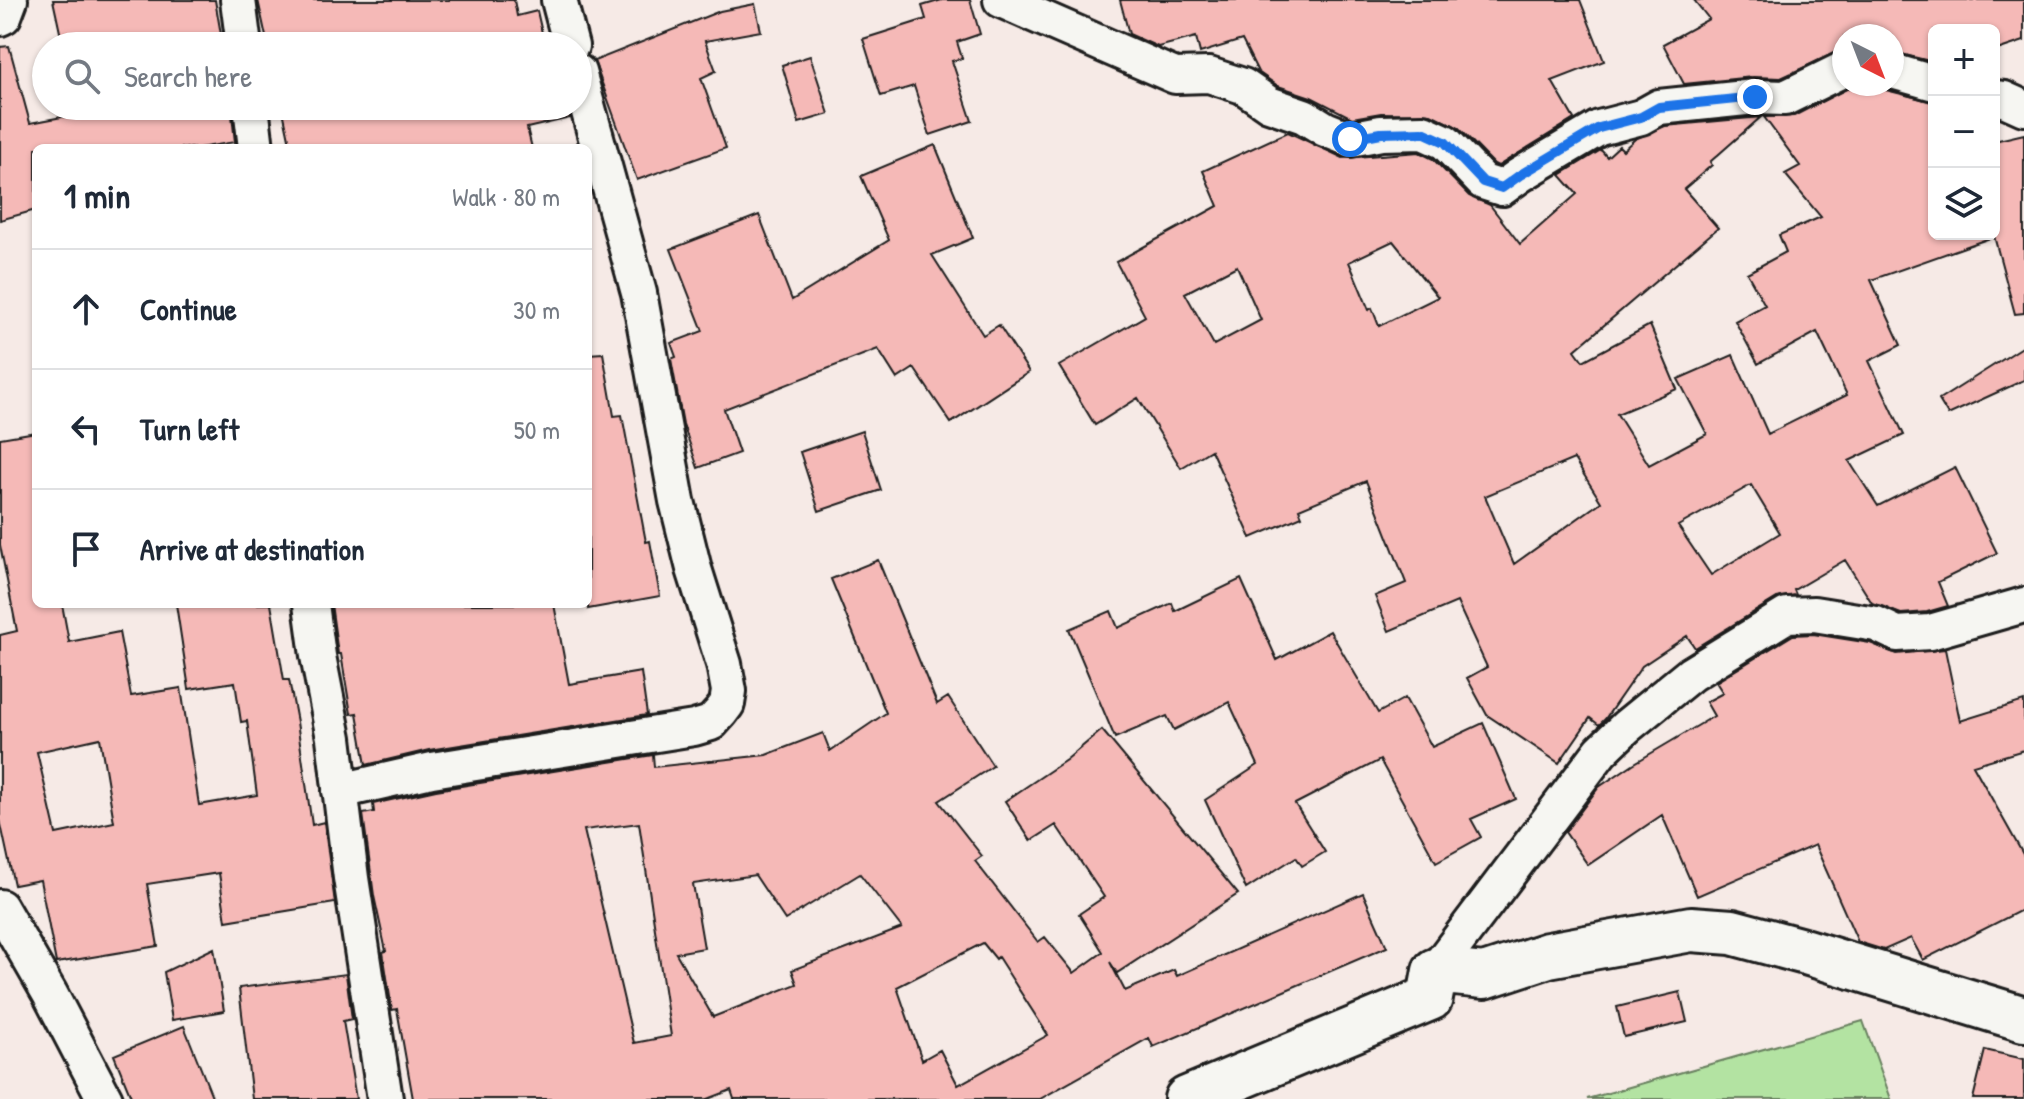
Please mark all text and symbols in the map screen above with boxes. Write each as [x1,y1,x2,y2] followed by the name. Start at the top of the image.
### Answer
[1832,24,1904,96] north arrow
[1928,24,2000,240] map controls
[1928,24,2000,96] button: +
[32,32,592,120] search box
[60,54,104,98] icon: search
[124,56,252,96] text: Search here
[1737,79,1773,115] route end
[1928,96,2000,168] button: −
[1332,121,1368,157] route start
[1928,168,2000,240] button: layers
[64,173,130,219] text: 1 min
[452,179,560,214] text: Walk · 80 m
[64,287,108,331] icon: ahead
[140,289,237,329] text: Continue
[513,292,560,327] text: 30 m
[64,407,108,451] icon: left
[140,409,239,449] text: Turn left
[514,412,560,447] text: 50 m
[64,527,108,571] icon: arrive
[140,529,365,569] text: Arrive at destination

